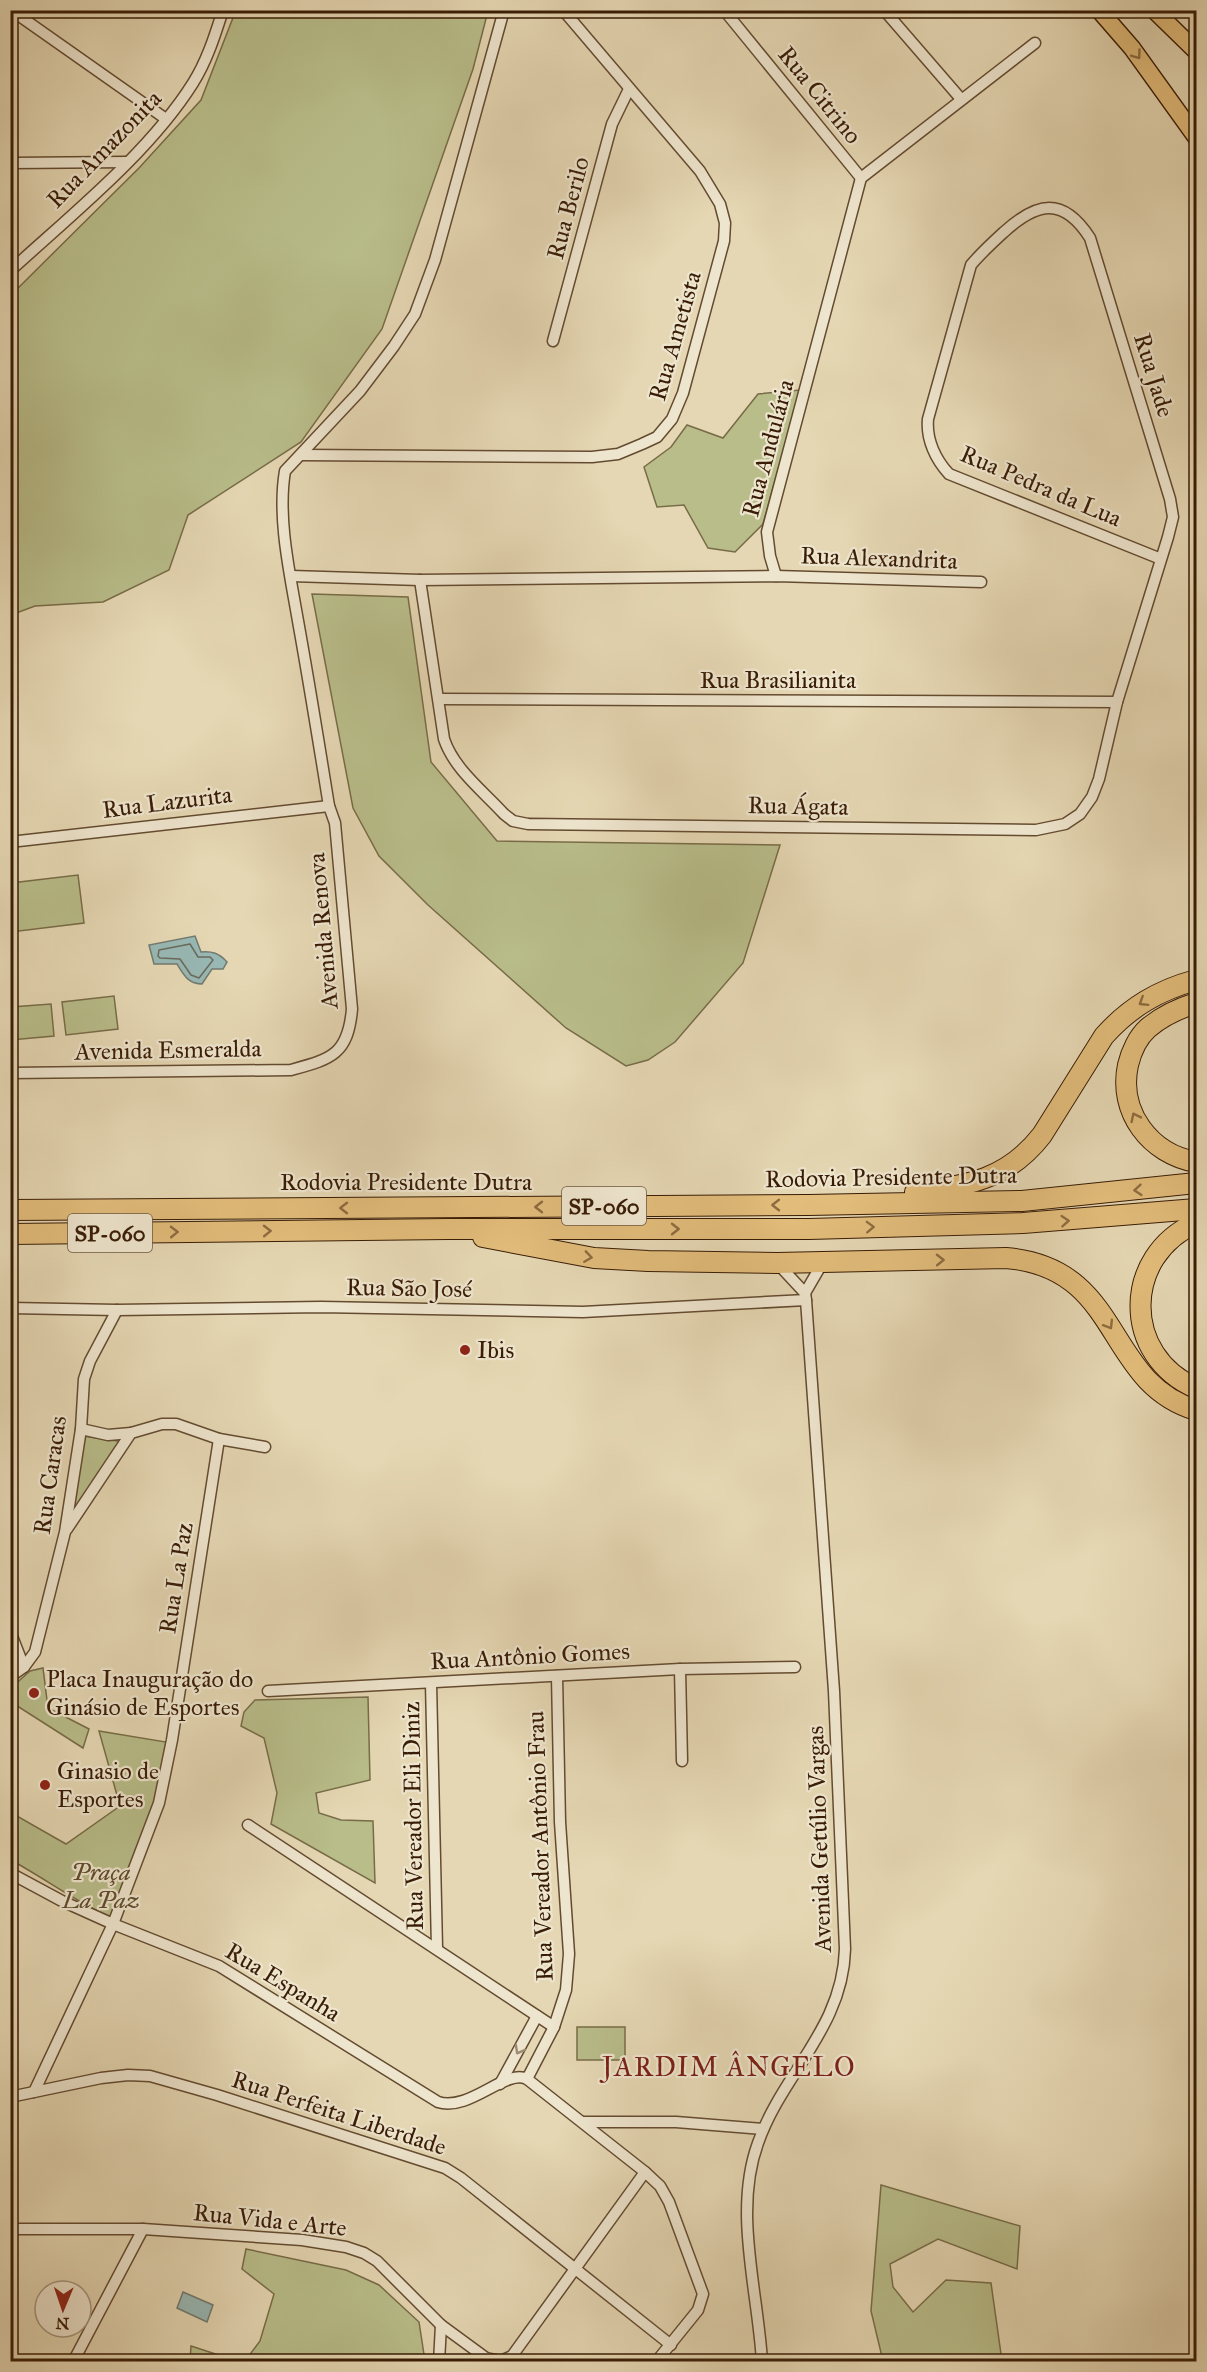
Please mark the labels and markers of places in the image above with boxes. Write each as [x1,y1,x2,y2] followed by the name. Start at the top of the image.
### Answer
[477,1335,514,1365] place label: Ibis
[458,1343,472,1357] marker: Ibis
[46,1664,253,1722] place label: Placa Inauguração do Ginásio de Esportes
[27,1686,41,1700] marker: Placa Inauguração do Ginásio de Esportes
[57,1756,159,1814] place label: Ginasio de Esportes
[38,1778,52,1792] marker: Ginasio de Esportes

